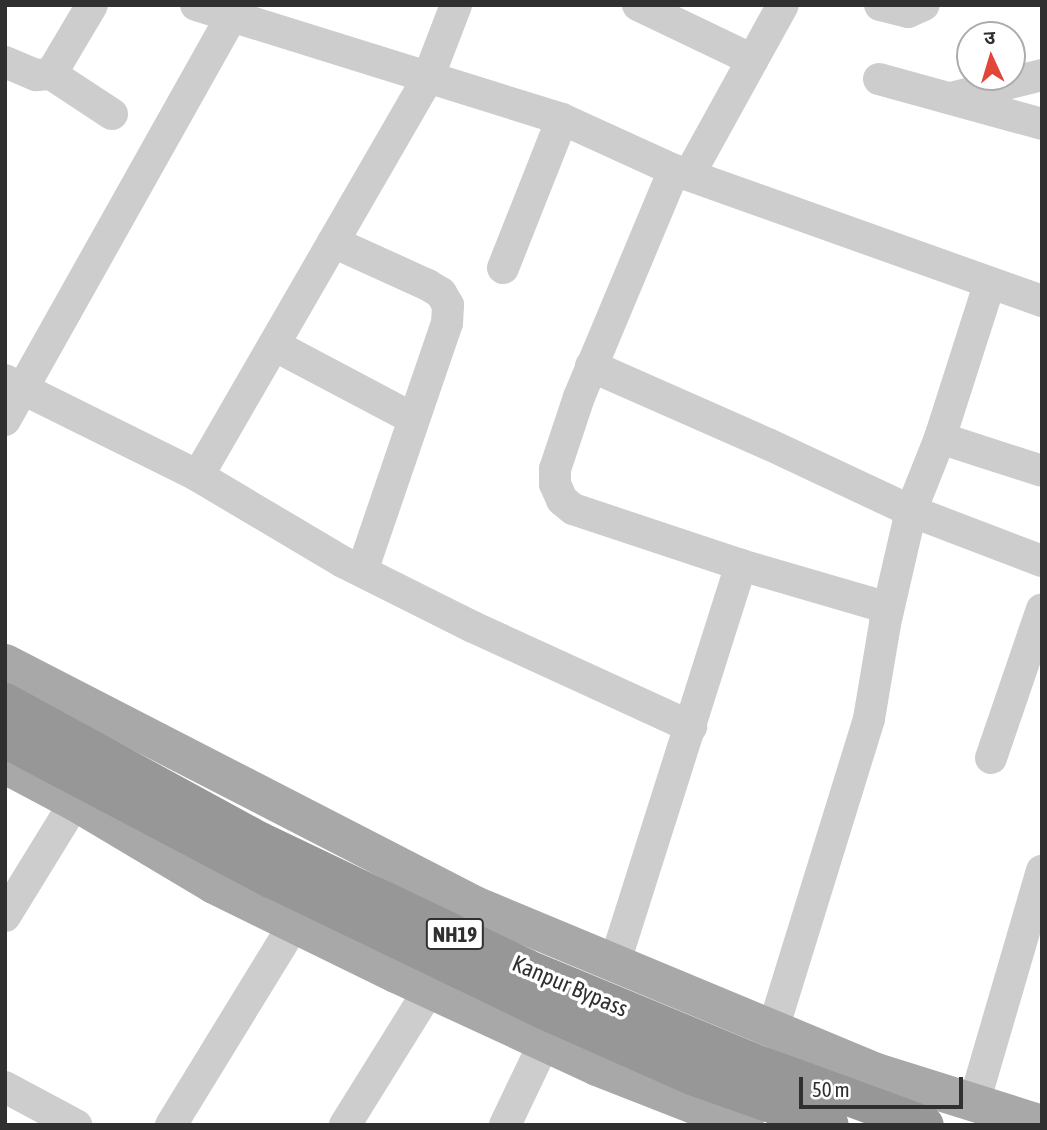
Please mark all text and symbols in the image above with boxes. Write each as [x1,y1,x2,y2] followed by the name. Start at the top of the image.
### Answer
[956,21,1026,91] north arrow
[983,26,996,48] text: उ
[425,916,485,951] road number: NH19
[508,949,632,1023] street label: Kanpur Bypass
[802,1064,967,1108] scale bar
[812,1077,850,1101] text: 50 m

